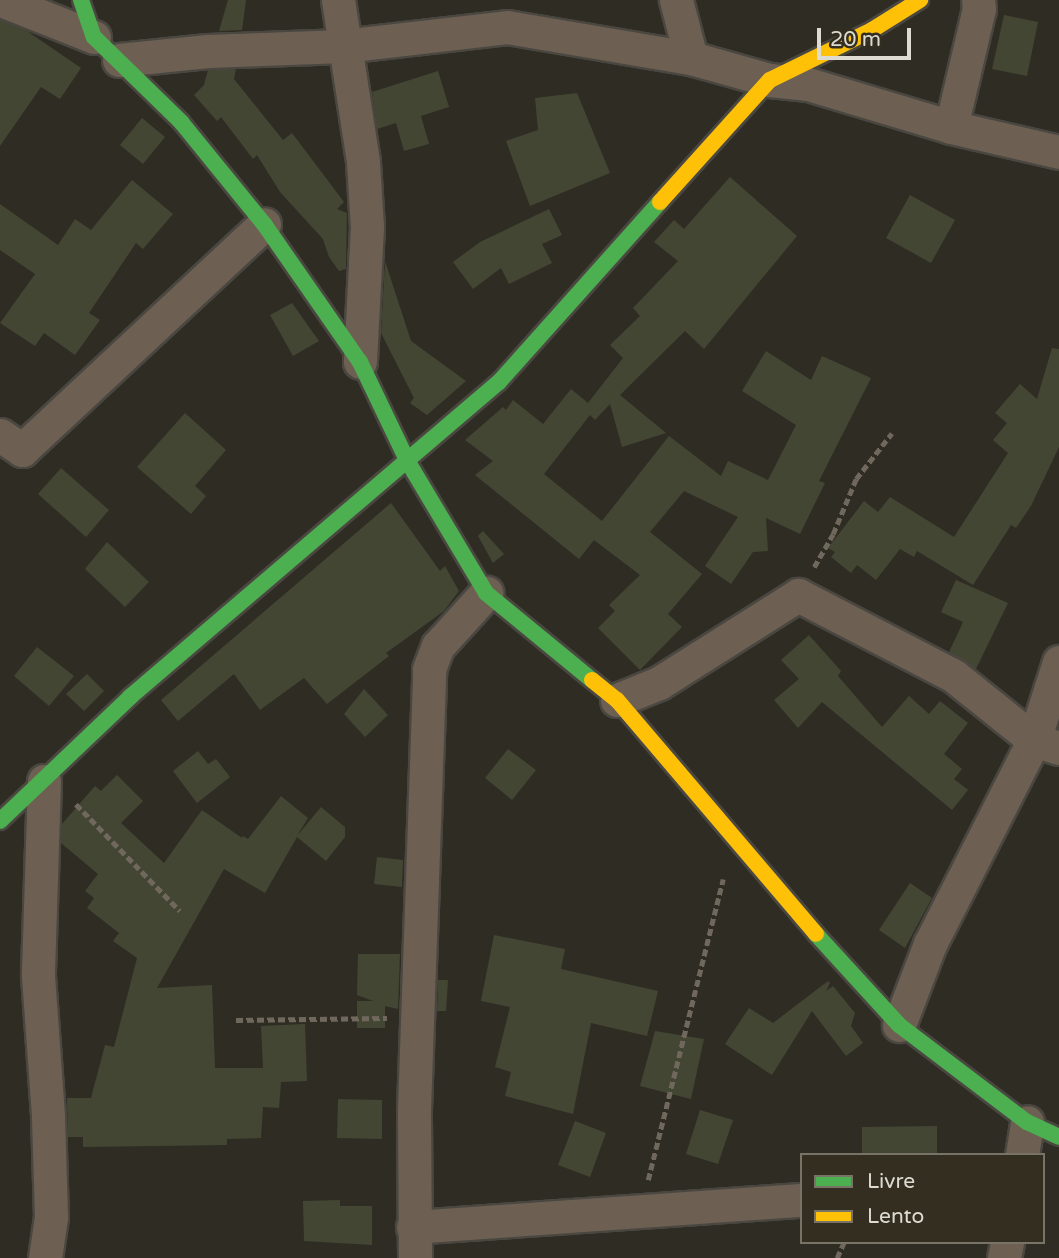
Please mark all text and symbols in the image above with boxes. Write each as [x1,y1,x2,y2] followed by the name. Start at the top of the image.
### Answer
[821,14,916,58] scale bar
[830,27,881,52] text: 20 m
[800,1153,1045,1244] legend
[867,1169,915,1194] text: Livre
[867,1204,924,1229] text: Lento

